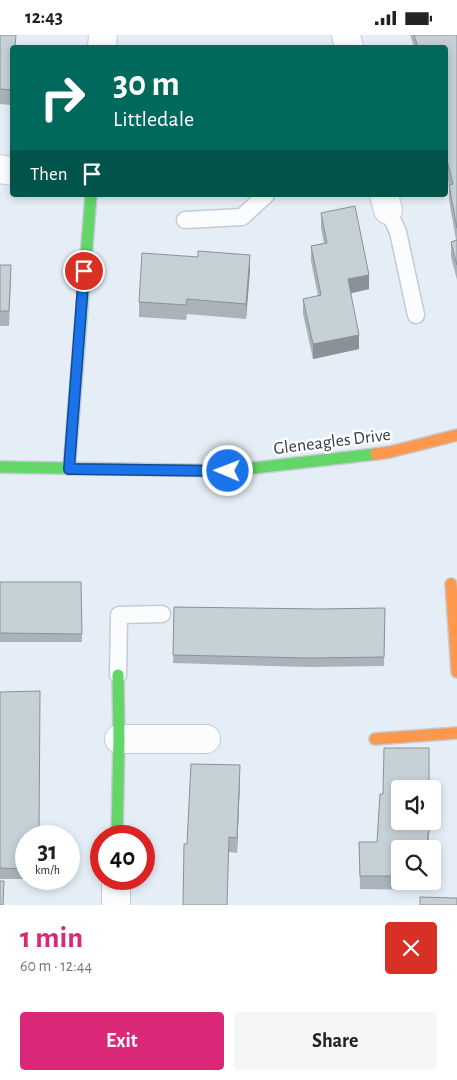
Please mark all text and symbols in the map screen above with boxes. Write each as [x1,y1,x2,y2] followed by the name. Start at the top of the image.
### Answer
[25,8,63,27] text: 12:43
[30,65,95,130] icon: right
[113,67,180,102] text: 30 m
[113,108,194,130] text: Littledale
[78,160,106,188] icon: arrive
[30,165,68,184] text: Then
[63,250,105,292] pin
[70,257,98,285] icon: arrive
[273,426,392,458] street label: Gleneagles Drive
[201,444,253,496] position arrow
[391,780,441,890] map controls
[391,780,441,830] button: sound
[90,825,155,890] speed limit sign: 40
[38,839,57,864] text: 31
[391,840,441,890] button: search
[35,864,60,876] text: km/h
[385,922,437,974] button: close
[20,923,83,953] text: 1 min
[20,958,92,974] text: 60 m · 12:44
[20,1012,224,1070] button: Exit
[234,1012,437,1070] button: Share

